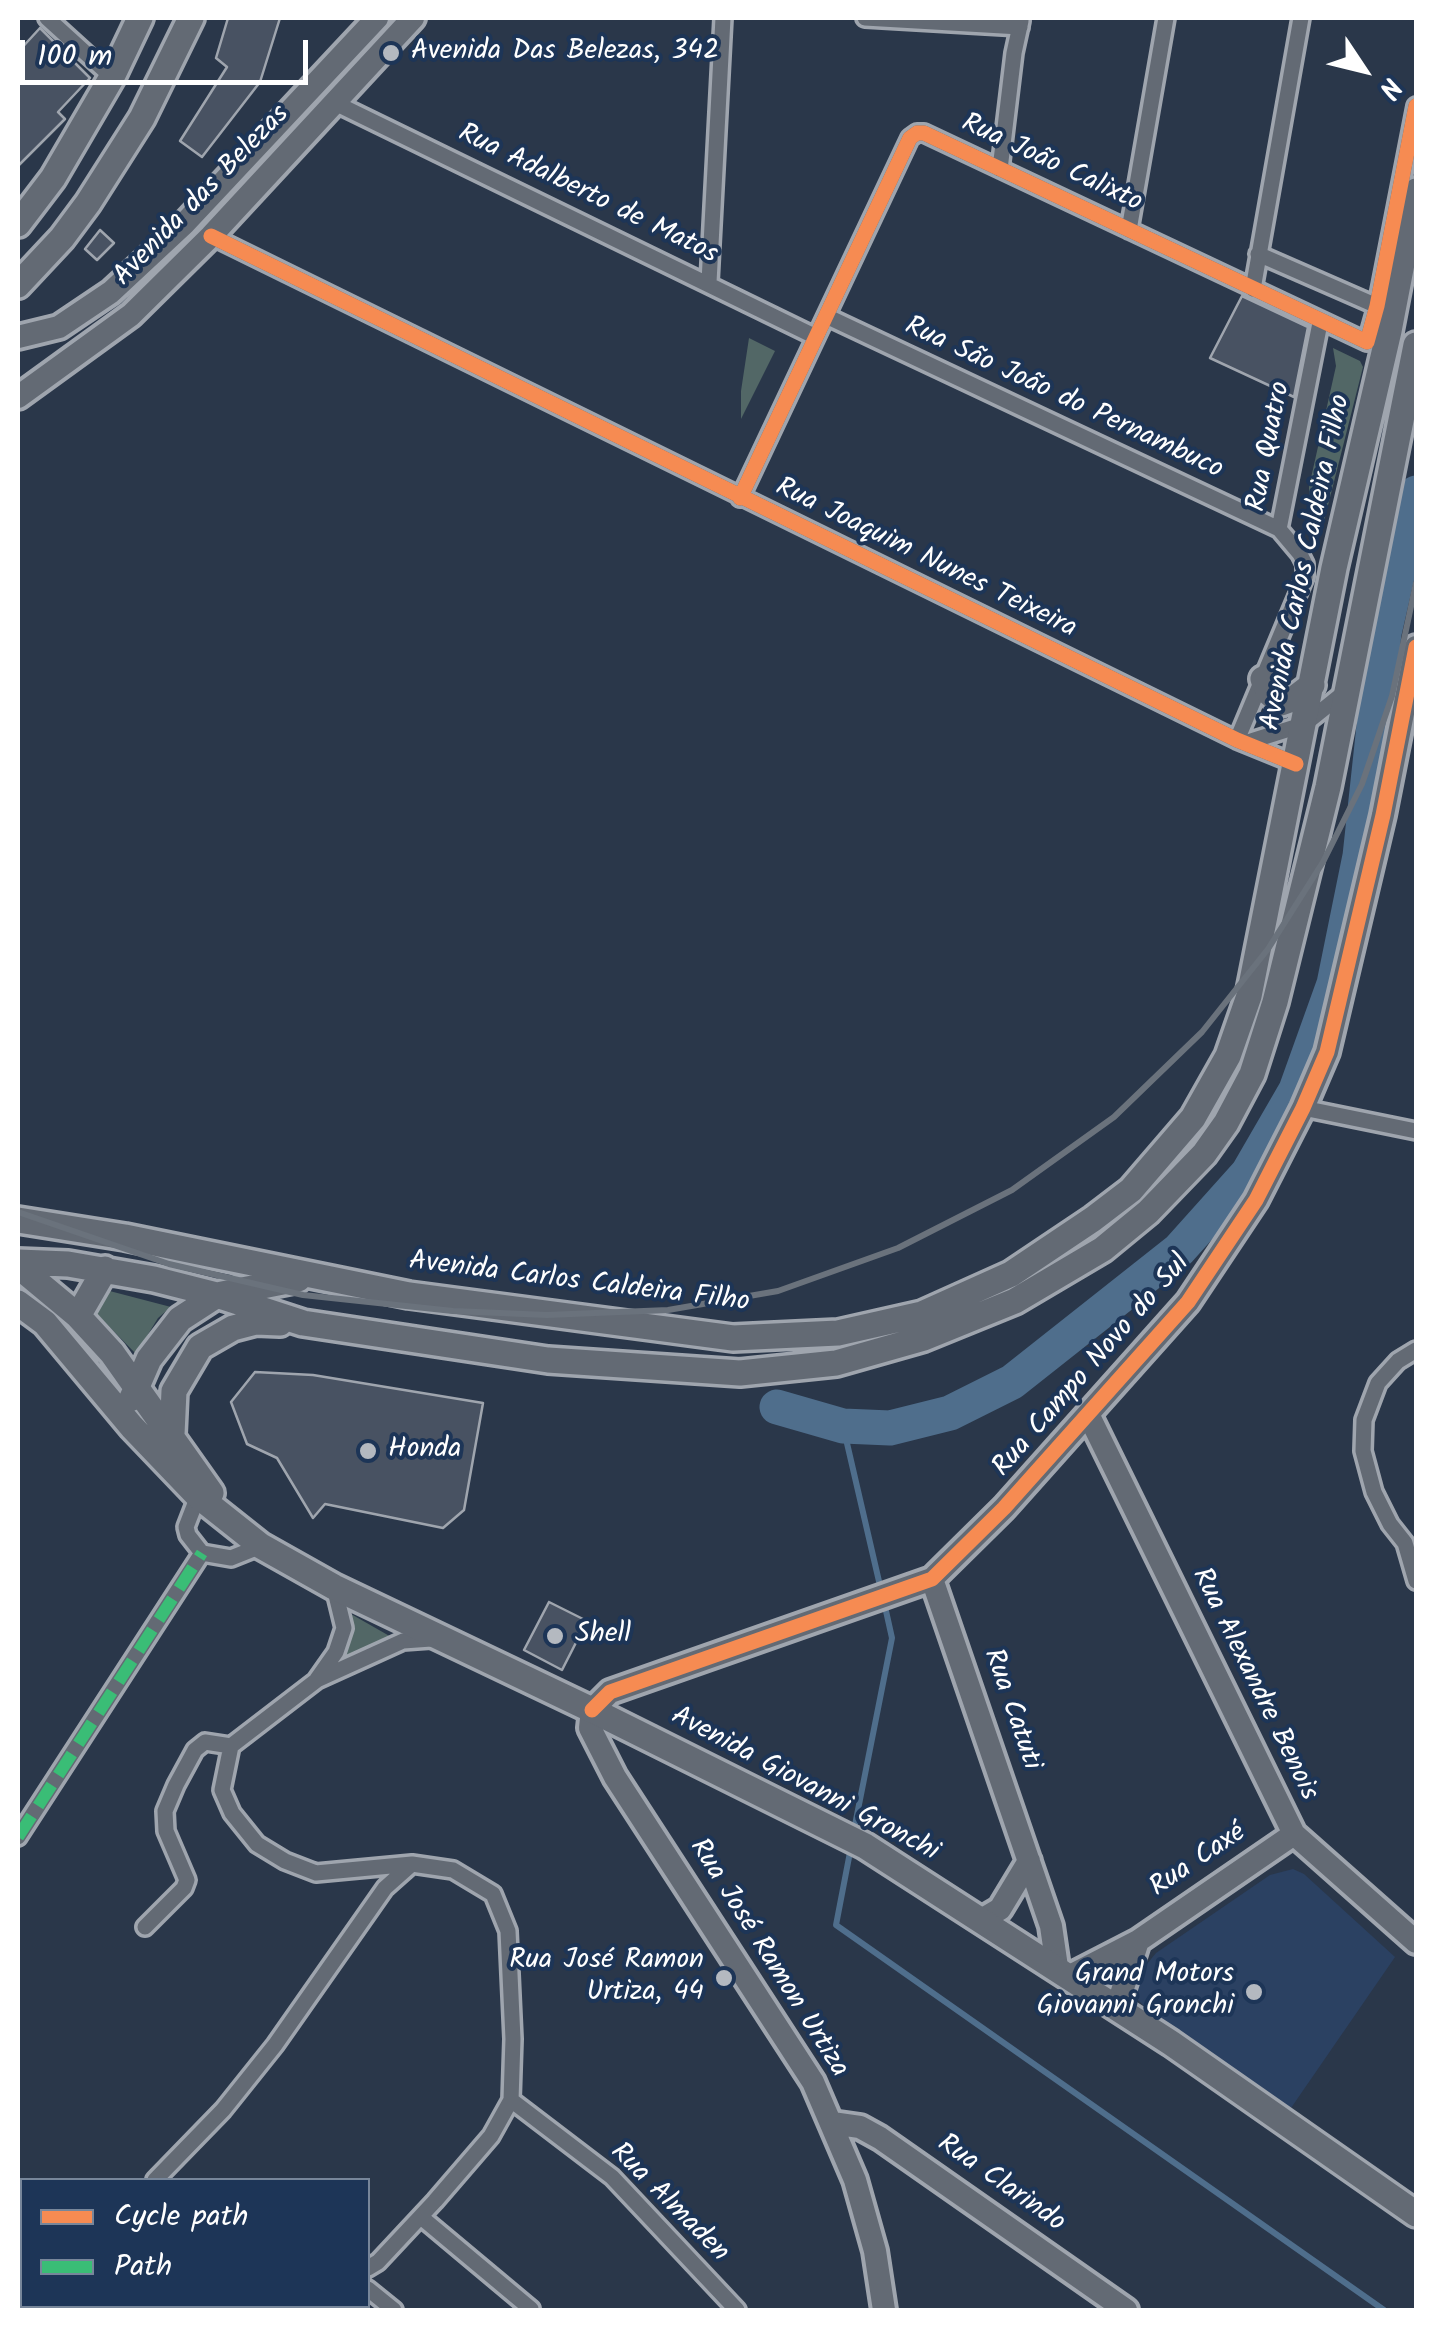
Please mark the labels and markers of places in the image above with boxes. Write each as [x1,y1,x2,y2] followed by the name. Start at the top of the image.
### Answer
[411,36,719,70] place label: Avenida Das Belezas, 342
[380,42,402,64] marker: Avenida Das Belezas, 342
[388,1434,461,1468] place label: Honda
[357,1440,379,1462] marker: Honda
[575,1619,631,1653] place label: Shell
[544,1625,566,1647] marker: Shell
[509,1945,704,2011] place label: Rua José Ramon Urtiza, 44
[1037,1959,1234,2025] place label: Grand Motors Giovanni Gronchi
[713,1967,735,1989] marker: Rua José Ramon Urtiza, 44
[1243,1981,1265,2003] marker: Grand Motors Giovanni Gronchi

